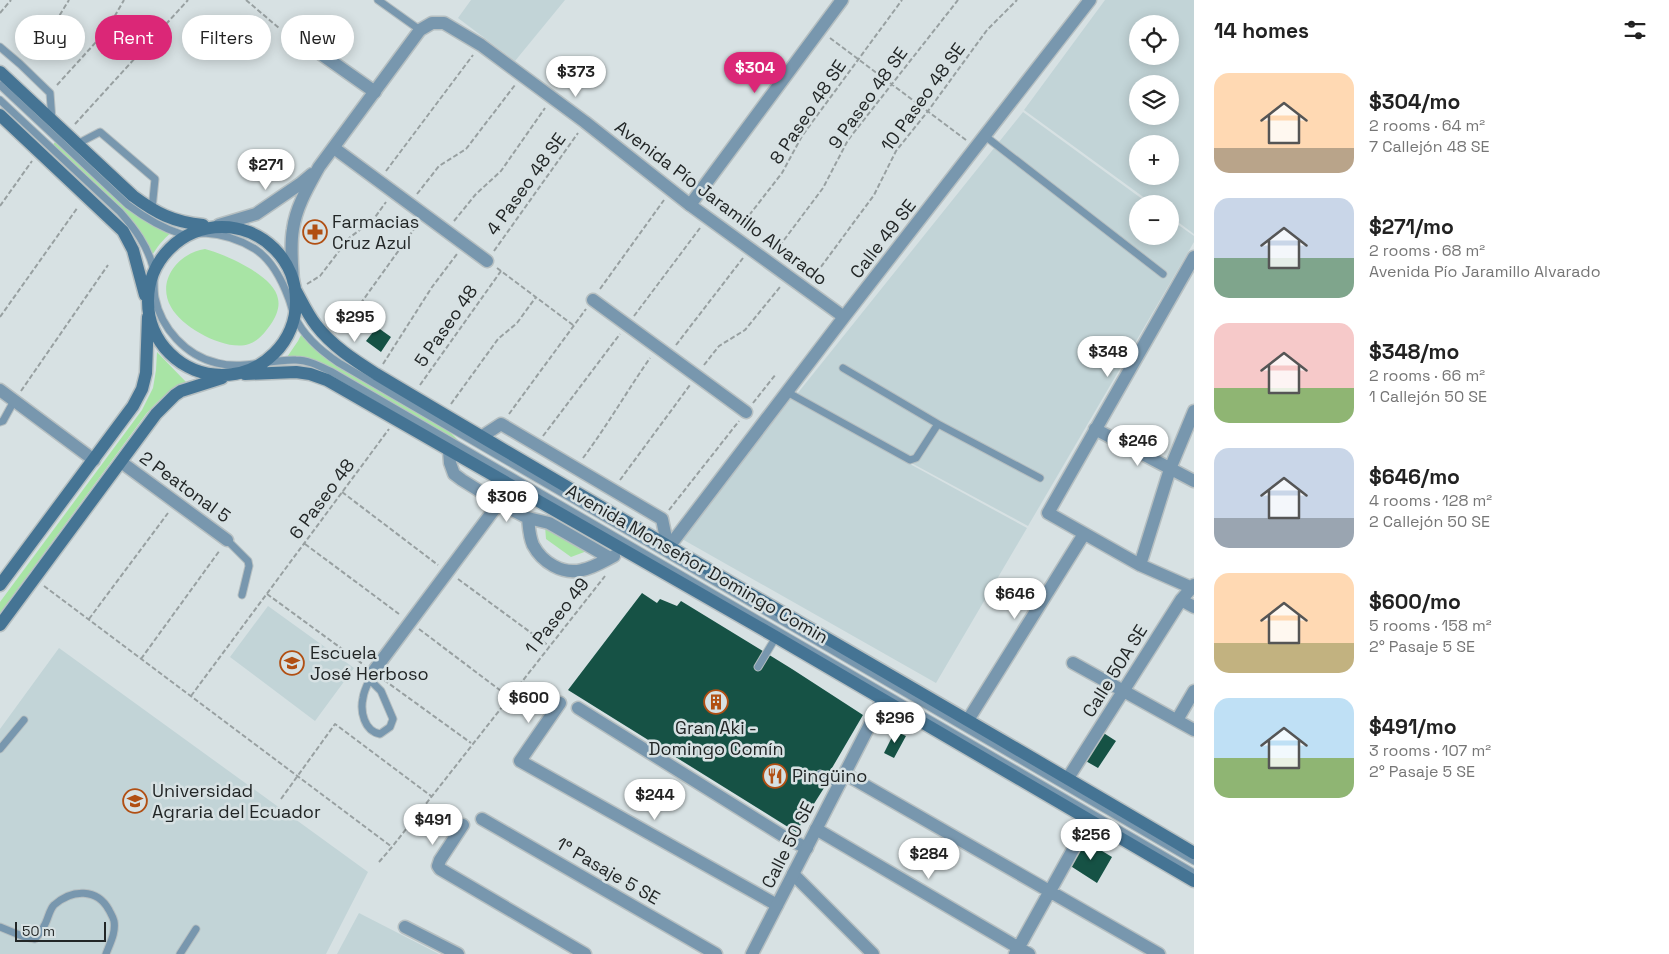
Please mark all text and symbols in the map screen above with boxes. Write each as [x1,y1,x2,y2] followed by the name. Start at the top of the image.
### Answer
[15,15,85,60] chip: Buy
[95,15,172,60] chip: Rent
[182,15,271,60] chip: Filters
[281,15,354,60] chip: New
[1129,15,1179,245] map controls
[1129,15,1179,65] button: locate
[1621,16,1649,44] icon: filters
[1214,17,1309,44] text: 14 homes
[875,38,970,156] street label: 10 Paseo 48 SE
[823,42,912,153] street label: 9 Paseo 48 SE
[725,52,785,94] pin: $304
[764,55,851,168] street label: 8 Paseo 48 SE
[546,56,606,98] pin: $373
[735,57,775,78] text: $304
[557,61,595,82] text: $373
[1129,75,1179,125] button: layers
[1369,88,1460,115] text: $304/mo
[1254,93,1314,153] icon: home
[610,115,832,290] street label: Avenida Pío Jaramillo Alvarado
[1369,115,1485,136] text: 2 rooms · 64 m²
[481,128,570,239] street label: 4 Paseo 48 SE
[1129,135,1179,185] button: +
[1369,136,1490,157] text: 7 Callejón 48 SE
[236,148,296,191] pin: $271
[249,154,283,175] text: $271
[845,195,921,283] street label: Calle 49 SE
[1129,195,1179,245] button: −
[332,210,419,254] place label: Farmacias Cruz Azul
[1369,213,1454,240] text: $271/mo
[1254,218,1314,278] icon: home
[302,219,328,245] pharmacy icon: Farmacias Cruz Azul
[1369,240,1485,261] text: 2 rooms · 68 m²
[1369,261,1601,282] text: Avenida Pío Jaramillo Alvarado
[409,280,482,371] street label: 5 Paseo 48
[325,300,385,343] pin: $295
[336,306,374,327] text: $295
[1078,336,1138,378] pin: $348
[1369,338,1459,365] text: $348/mo
[1088,341,1128,362] text: $348
[1254,343,1314,403] icon: home
[1369,365,1485,386] text: 2 rooms · 66 m²
[1369,386,1487,407] text: 1 Callejón 50 SE
[1108,424,1168,467] pin: $246
[1118,430,1158,451] text: $246
[135,446,235,527] street label: 2 Peatonal 5
[284,454,359,544] street label: 6 Paseo 48
[1369,463,1460,490] text: $646/mo
[1254,468,1314,528] icon: home
[562,479,833,648] street label: Avenida Monseñor Domingo Comin
[477,480,537,523] pin: $306
[487,486,527,507] text: $306
[1369,490,1492,511] text: 4 rooms · 128 m²
[1369,511,1490,532] text: 2 Callejón 50 SE
[519,573,594,659] street label: 1 Paseo 49
[985,578,1045,620] pin: $646
[995,583,1035,604] text: $646
[1369,588,1461,615] text: $600/mo
[1254,593,1314,653] icon: home
[1369,615,1492,636] text: 5 rooms · 158 m²
[1077,620,1152,721] street label: Calle 50A SE
[1369,636,1475,657] text: 2° Pasaje 5 SE
[310,641,429,685] place label: Escuela José Herboso
[279,650,305,676] school or university icon: Escuela José Herboso
[499,682,559,724] pin: $600
[509,687,549,708] text: $600
[703,689,729,715] building icon: Gran Aki - Domingo Comín
[865,702,925,744] pin: $296
[876,707,914,728] text: $296
[1369,713,1457,740] text: $491/mo
[649,716,783,760] place label: Gran Aki - Domingo Comín
[1254,718,1314,778] icon: home
[1369,740,1491,761] text: 3 rooms · 107 m²
[1369,761,1475,782] text: 2° Pasaje 5 SE
[762,763,788,789] restaurant icon: Pingüino
[792,764,867,787] place label: Pingüino
[625,778,685,821] pin: $244
[152,779,321,823] place label: Universidad Agraria del Ecuador
[635,784,675,805] text: $244
[122,788,148,814] school or university icon: Universidad Agraria del Ecuador
[756,798,819,892] street label: Calle 50 SE
[403,804,463,846] pin: $491
[415,809,452,830] text: $491
[1061,818,1121,861] pin: $256
[1072,824,1110,845] text: $256
[552,832,664,910] street label: 1° Pasaje 5 SE
[899,838,959,880] pin: $284
[910,843,948,864] text: $284
[15,919,106,942] scale bar
[22,922,55,940] text: 50 m

